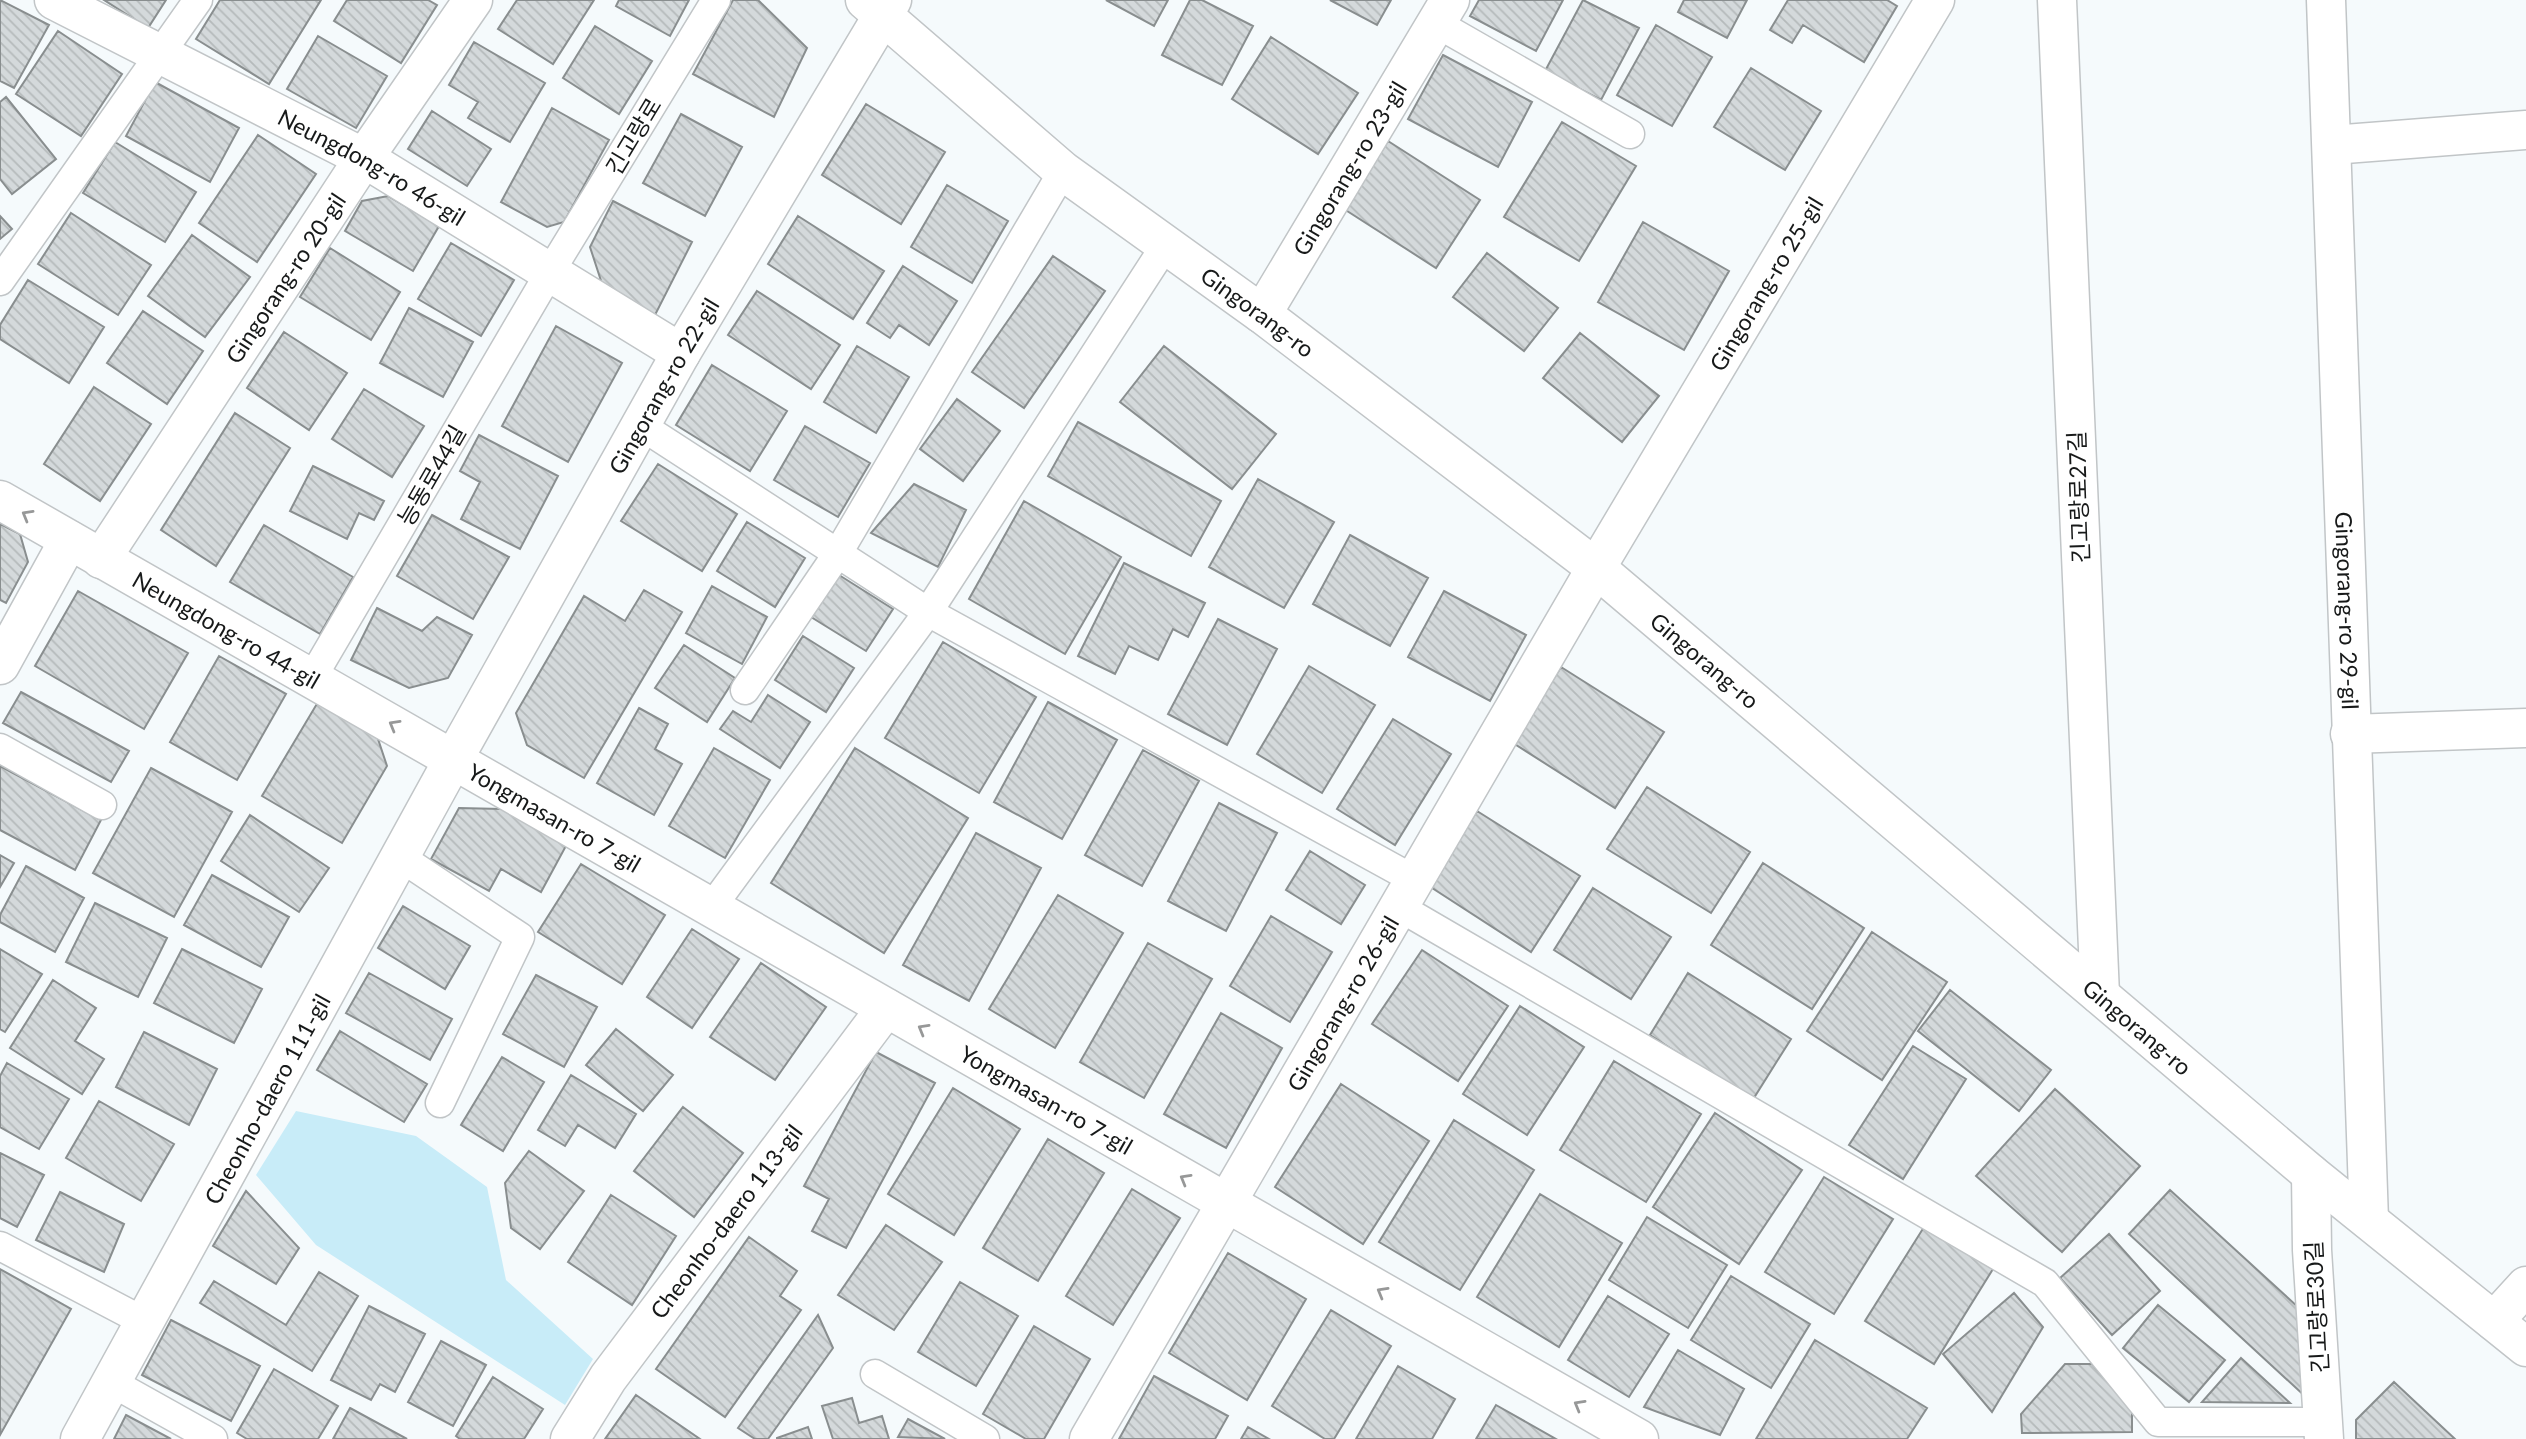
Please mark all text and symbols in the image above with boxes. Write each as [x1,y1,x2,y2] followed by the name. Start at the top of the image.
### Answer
[1286,76,1412,260] street label: Gingorang-ro 23-gil
[599,93,667,179] street label: 긴고랑로
[273,103,471,231] street label: Neungdong-ro 46-gil
[219,188,351,368] street label: Gingorang-ro 20-gil
[1703,191,1828,376] street label: Gingorang-ro 25-gil
[1196,261,1320,363] street label: Gingorang-ro
[602,293,725,479] street label: Gingorang-ro 22-gil
[391,420,471,530] street label: 능동로44길
[2062,430,2094,564] street label: 긴고랑로27길
[21,511,34,524] one-way arrow
[2330,511,2365,710] street label: Gingorang-ro 29-gil
[128,565,325,694] street label: Neungdong-ro 44-gil
[1645,606,1765,714] street label: Gingorang-ro
[389,721,402,734] one-way arrow
[463,757,646,878] street label: Yongmasan-ro 7-gil
[1281,911,1404,1096] street label: Gingorang-ro 26-gil
[2077,973,2198,1081] street label: Gingorang-ro
[198,989,336,1209] street label: Cheonho-daero 111-gil
[918,1024,931,1037] one-way arrow
[955,1039,1138,1160] street label: Yongmasan-ro 7-gil
[644,1119,808,1324] street label: Cheonho-daero 113-gil
[1179,1174,1192,1187] one-way arrow
[2299,1240,2333,1374] street label: 긴고랑로30길
[1377,1287,1389,1300] one-way arrow
[1574,1400,1587,1413] one-way arrow

